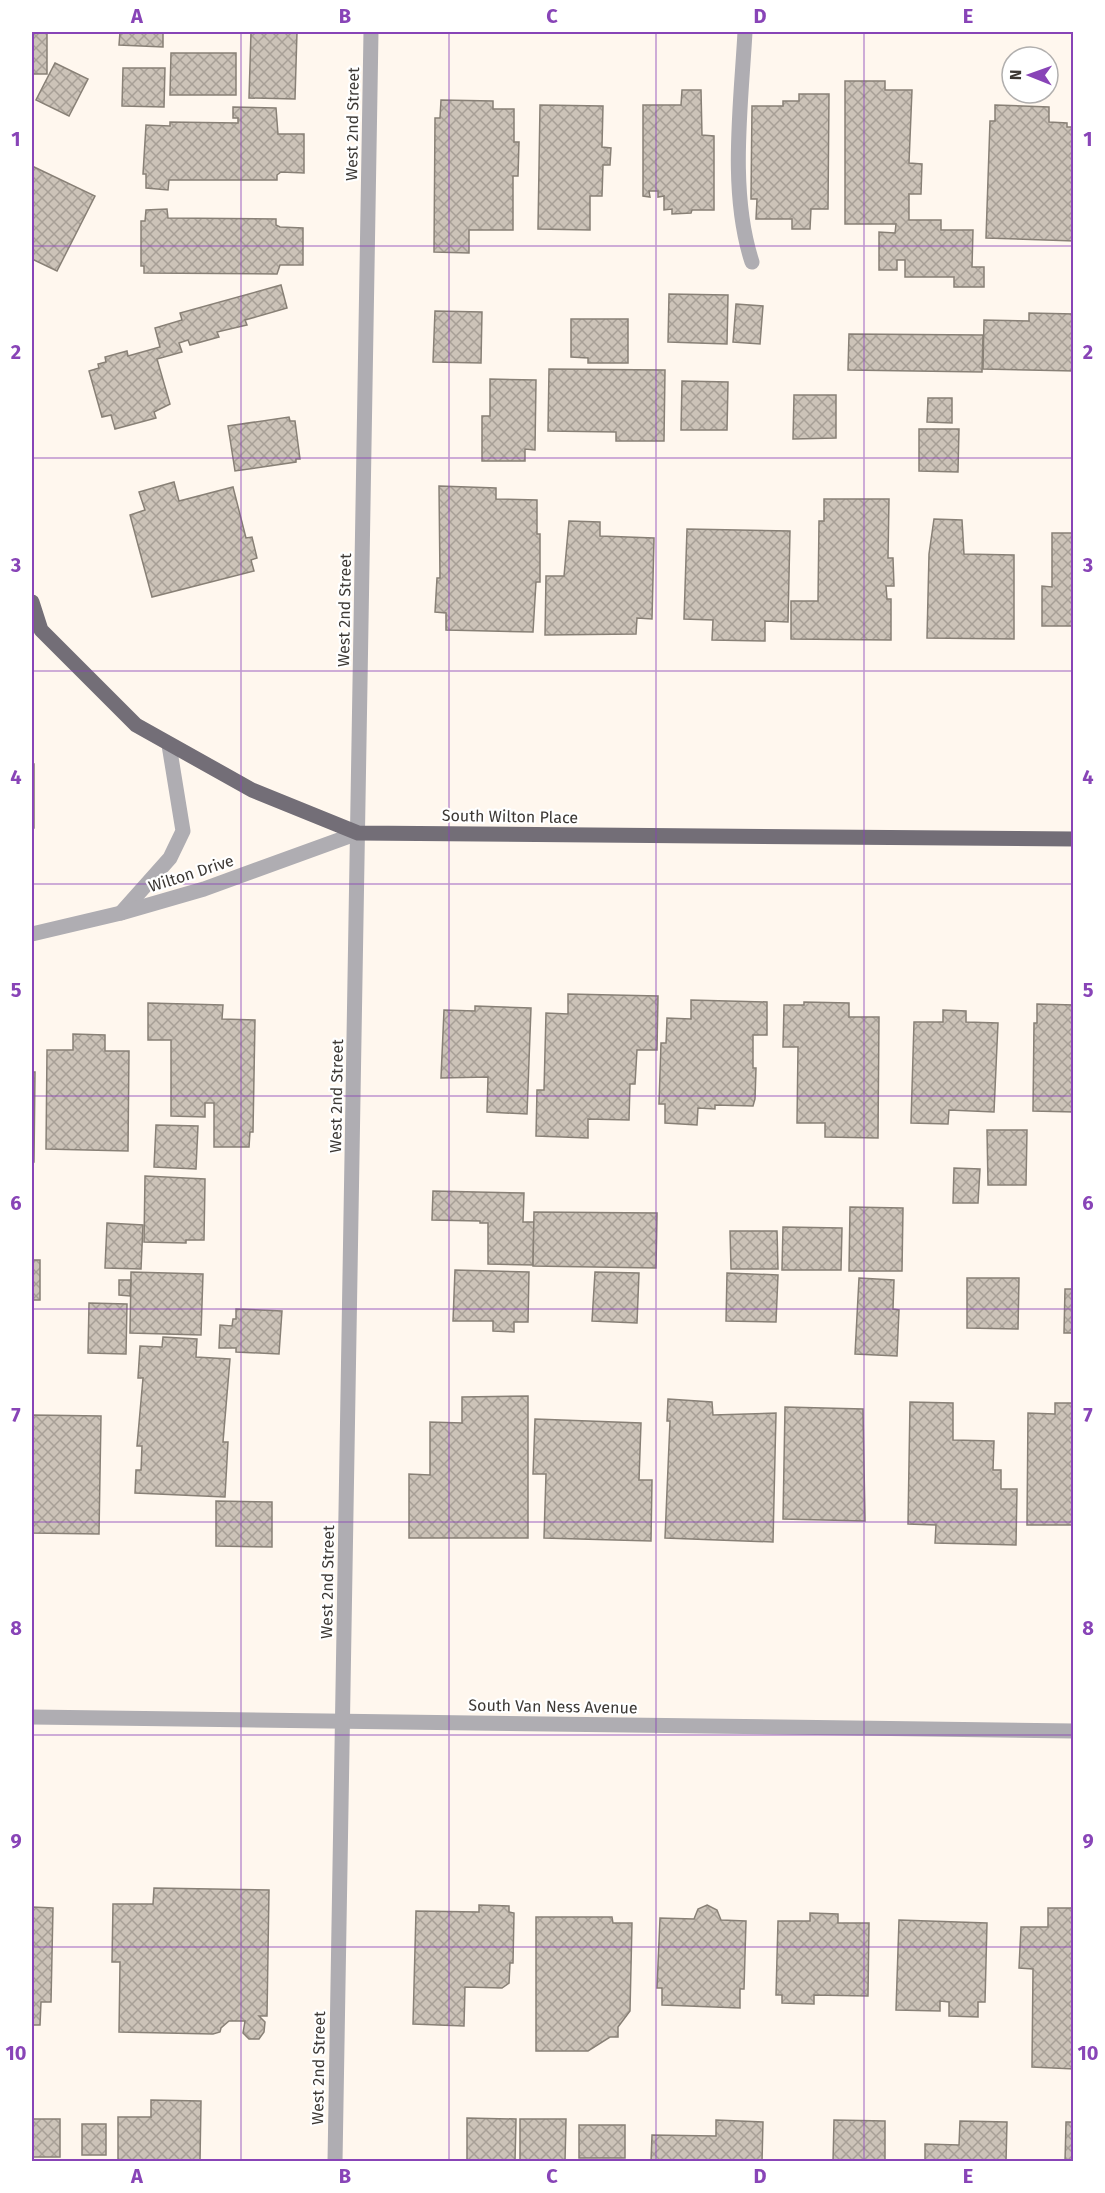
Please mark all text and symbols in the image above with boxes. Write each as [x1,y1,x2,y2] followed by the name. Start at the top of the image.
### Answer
[130,4,144,28] text: A
[339,4,351,28] text: B
[546,4,558,28] text: C
[753,4,767,28] text: D
[963,4,973,28] text: E
[1000,45,1060,105] north arrow
[342,67,363,181] street label: West 2nd Street
[1006,69,1025,80] text: N
[11,127,21,151] text: 1
[1083,127,1093,151] text: 1
[11,340,21,364] text: 2
[1083,340,1093,364] text: 2
[10,553,21,577] text: 3
[334,553,355,667] street label: West 2nd Street
[1082,553,1093,577] text: 3
[10,765,22,789] text: 4
[1082,765,1094,789] text: 4
[442,806,578,827] street label: South Wilton Place
[146,851,236,896] street label: Wilton Drive
[11,978,22,1002] text: 5
[1083,978,1094,1002] text: 5
[326,1039,347,1153] street label: West 2nd Street
[10,1191,22,1215] text: 6
[1082,1191,1094,1215] text: 6
[11,1403,21,1427] text: 7
[1083,1403,1093,1427] text: 7
[317,1525,338,1639] street label: West 2nd Street
[10,1616,22,1640] text: 8
[1082,1616,1094,1640] text: 8
[468,1696,638,1717] street label: South Van Ness Avenue
[10,1829,22,1853] text: 9
[1082,1829,1094,1853] text: 9
[308,2011,329,2125] street label: West 2nd Street
[6,2041,26,2065] text: 10
[1078,2041,1098,2065] text: 10
[130,2164,144,2188] text: A
[339,2164,351,2188] text: B
[546,2164,558,2188] text: C
[753,2164,767,2188] text: D
[963,2164,973,2188] text: E

